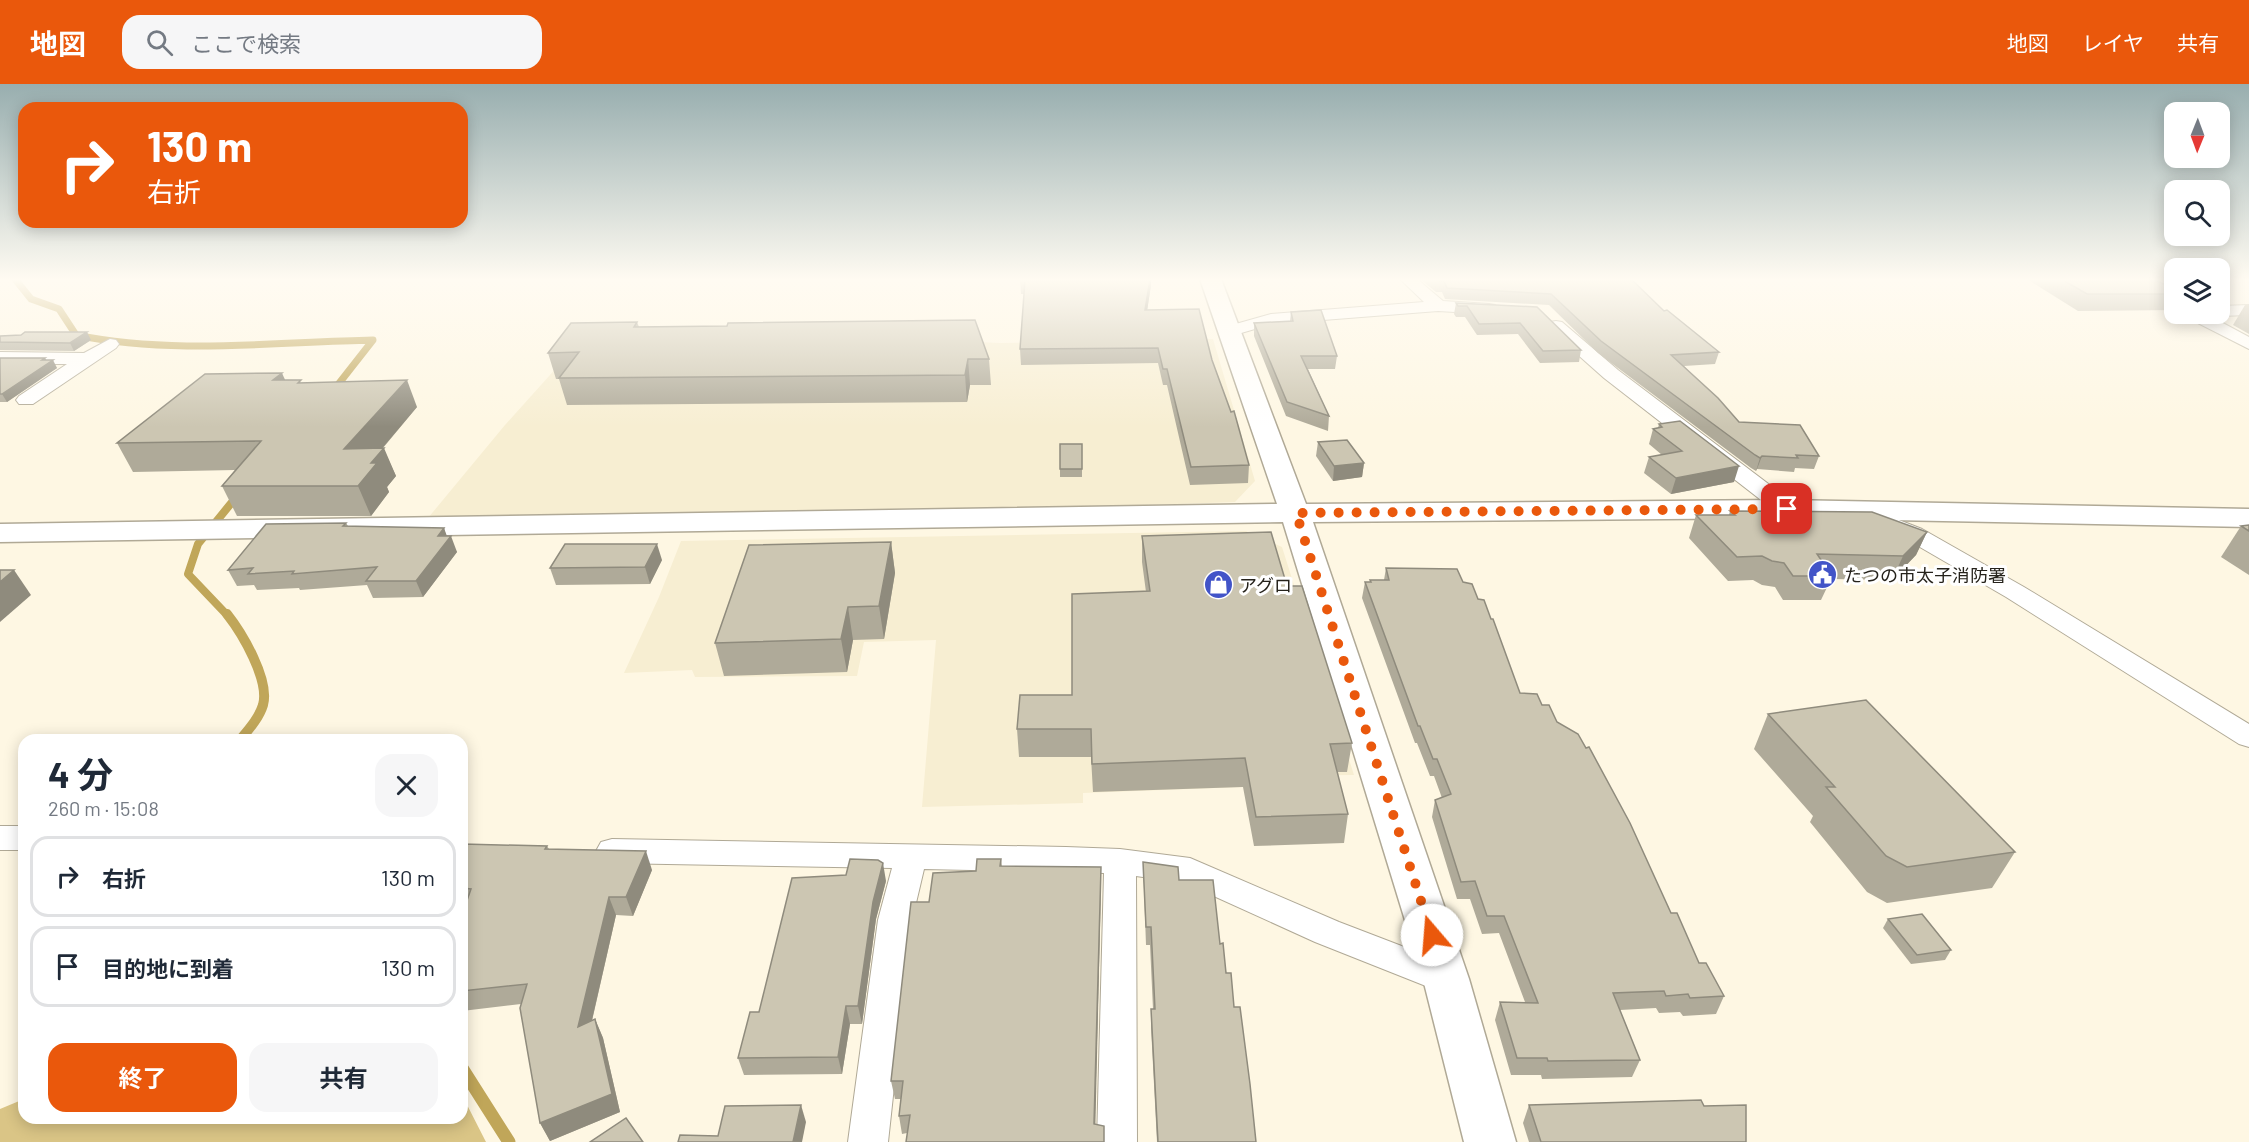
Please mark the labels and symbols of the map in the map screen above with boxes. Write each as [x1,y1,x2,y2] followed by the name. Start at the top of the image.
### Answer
[2164,102,2230,168] north arrow
[1761,483,1812,534] pin
[1807,559,1839,591] public building icon: たつの市太子消防署
[1844,564,2006,586] place label: たつの市太子消防署
[1202,569,1234,601] shop icon: アグロ
[1239,574,1292,596] place label: アグロ
[1400,903,1464,967] position arrow

